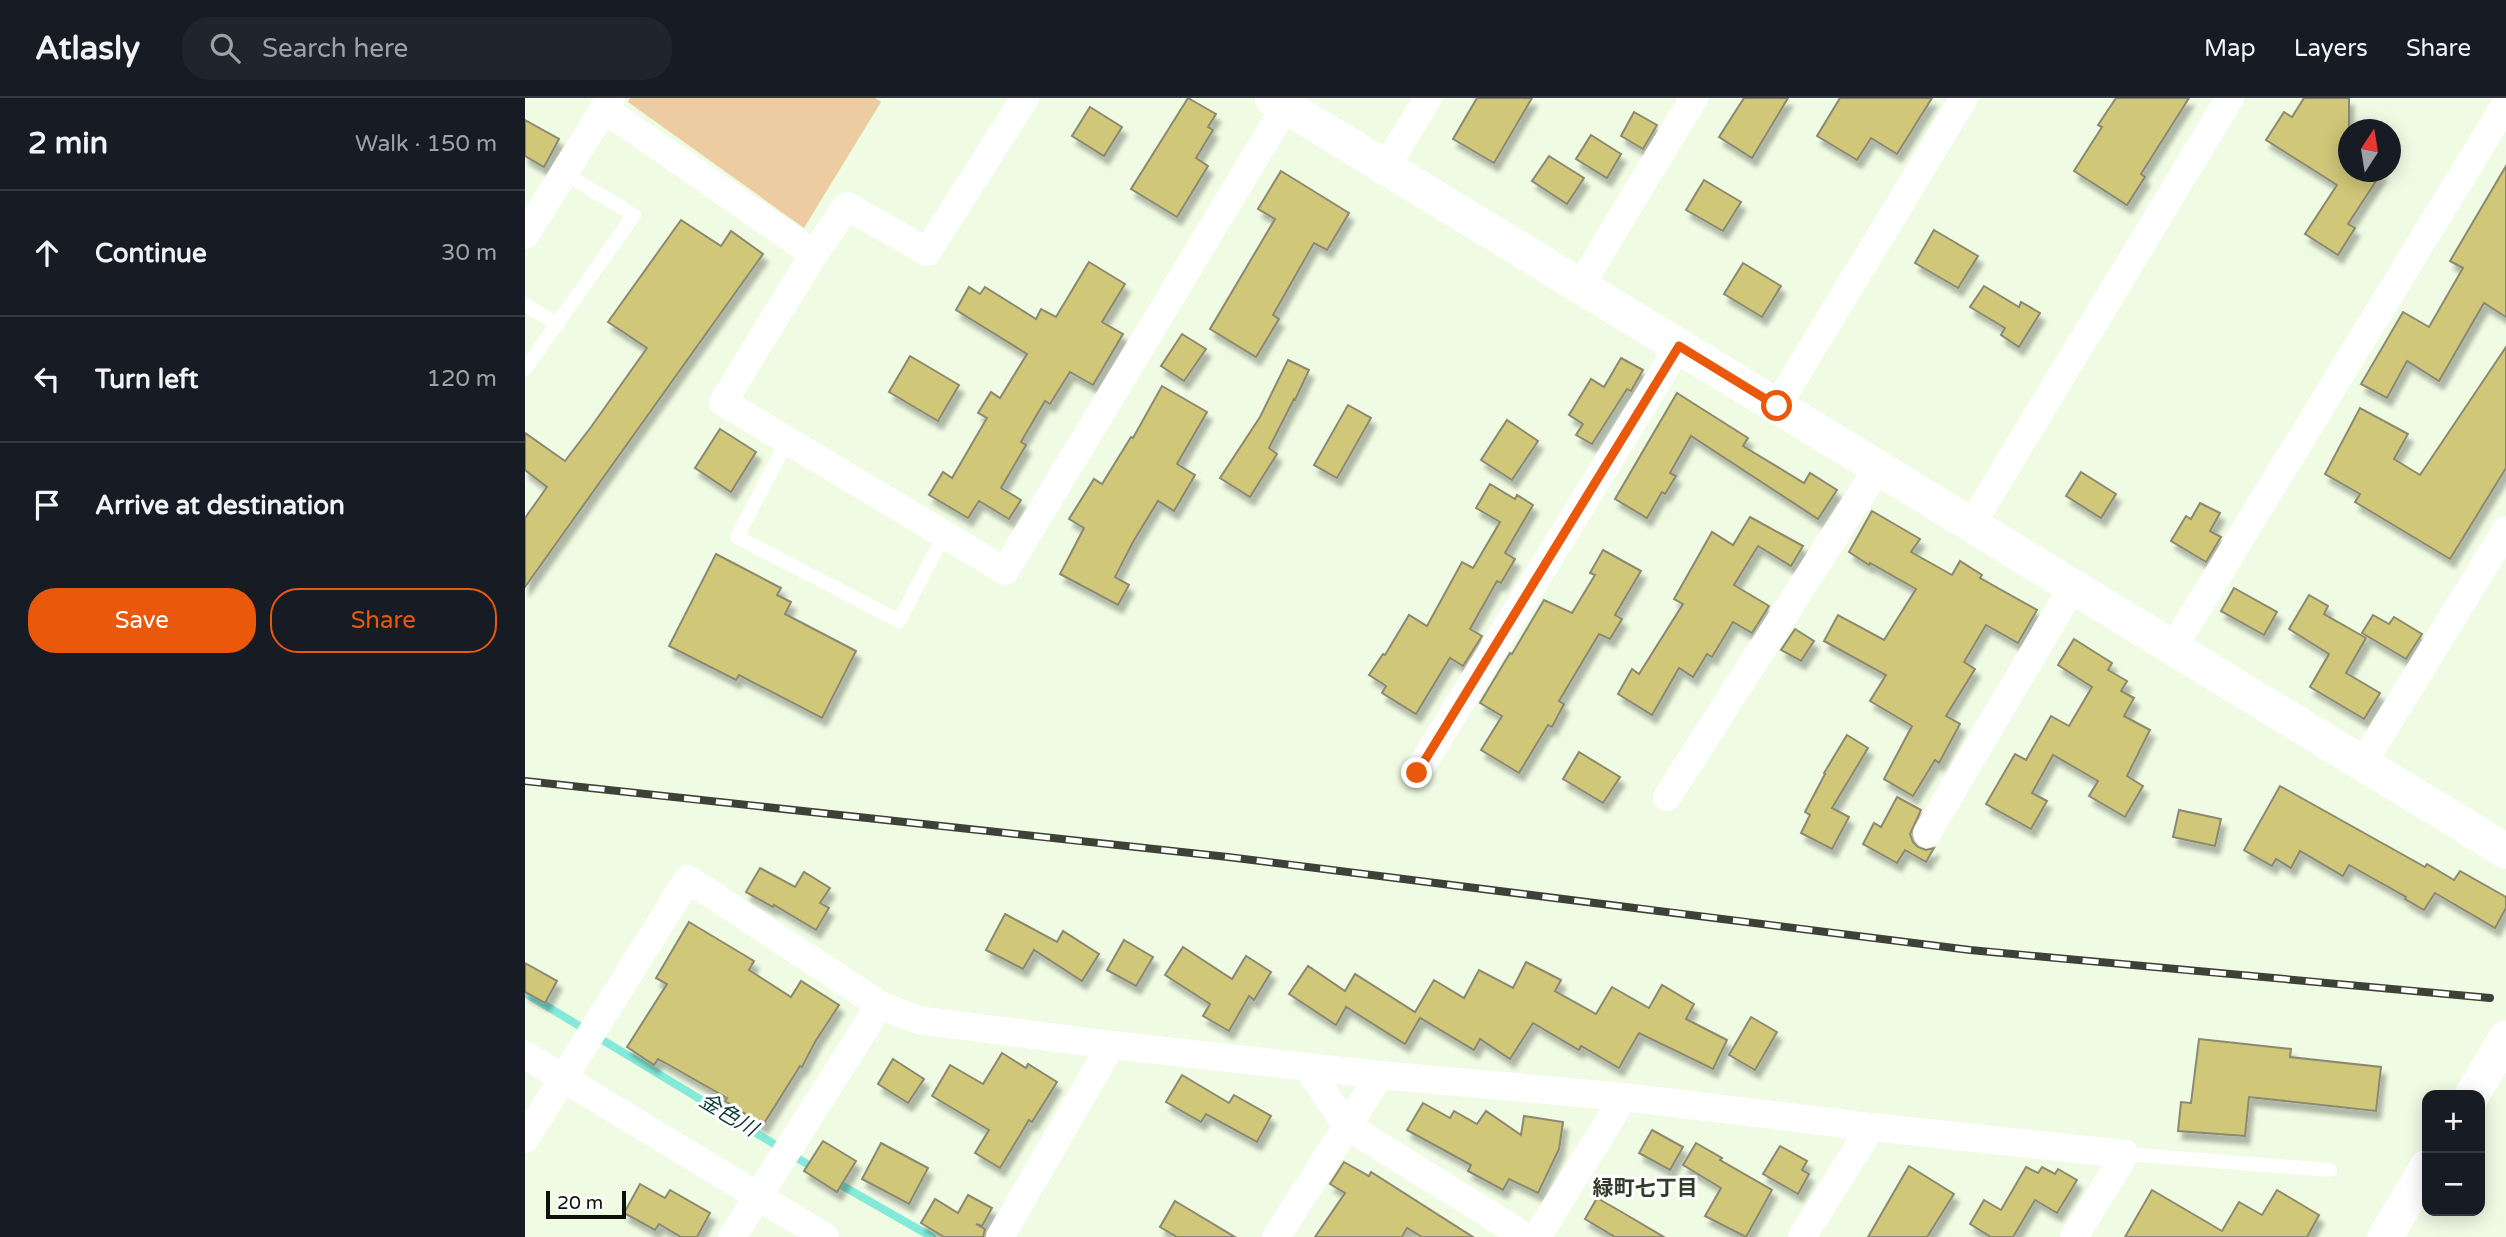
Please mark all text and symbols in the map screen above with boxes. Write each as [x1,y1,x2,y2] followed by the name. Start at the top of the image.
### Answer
[182,17,672,80] search box
[35,29,140,68] text: Atlasly
[206,29,244,67] icon: search
[262,33,408,64] text: Search here
[2204,34,2256,63] text: Map
[2294,34,2368,63] text: Layers
[2406,34,2471,63] text: Share
[2338,119,2401,182] north arrow
[28,125,108,162] text: 2 min
[355,130,497,158] text: Walk · 150 m
[28,234,66,272] icon: ahead
[95,238,207,269] text: Continue
[441,239,497,267] text: 30 m
[28,360,66,398] icon: left
[95,364,198,395] text: Turn left
[427,365,497,393] text: 120 m
[1761,390,1792,421] route start
[28,486,66,524] icon: arrive
[95,490,345,521] text: Arrive at destination
[28,588,256,653] button: Save
[270,588,497,653] button: Share
[1401,757,1432,788] route end
[695,1088,763,1143] water label: 金色川
[2422,1090,2485,1216] map controls
[2422,1090,2485,1153] button: +
[2422,1153,2485,1216] button: −
[1593,1176,1698,1201] district label: 緑町七丁目
[546,1188,627,1220] scale bar
[557,1192,603,1214] text: 20 m

